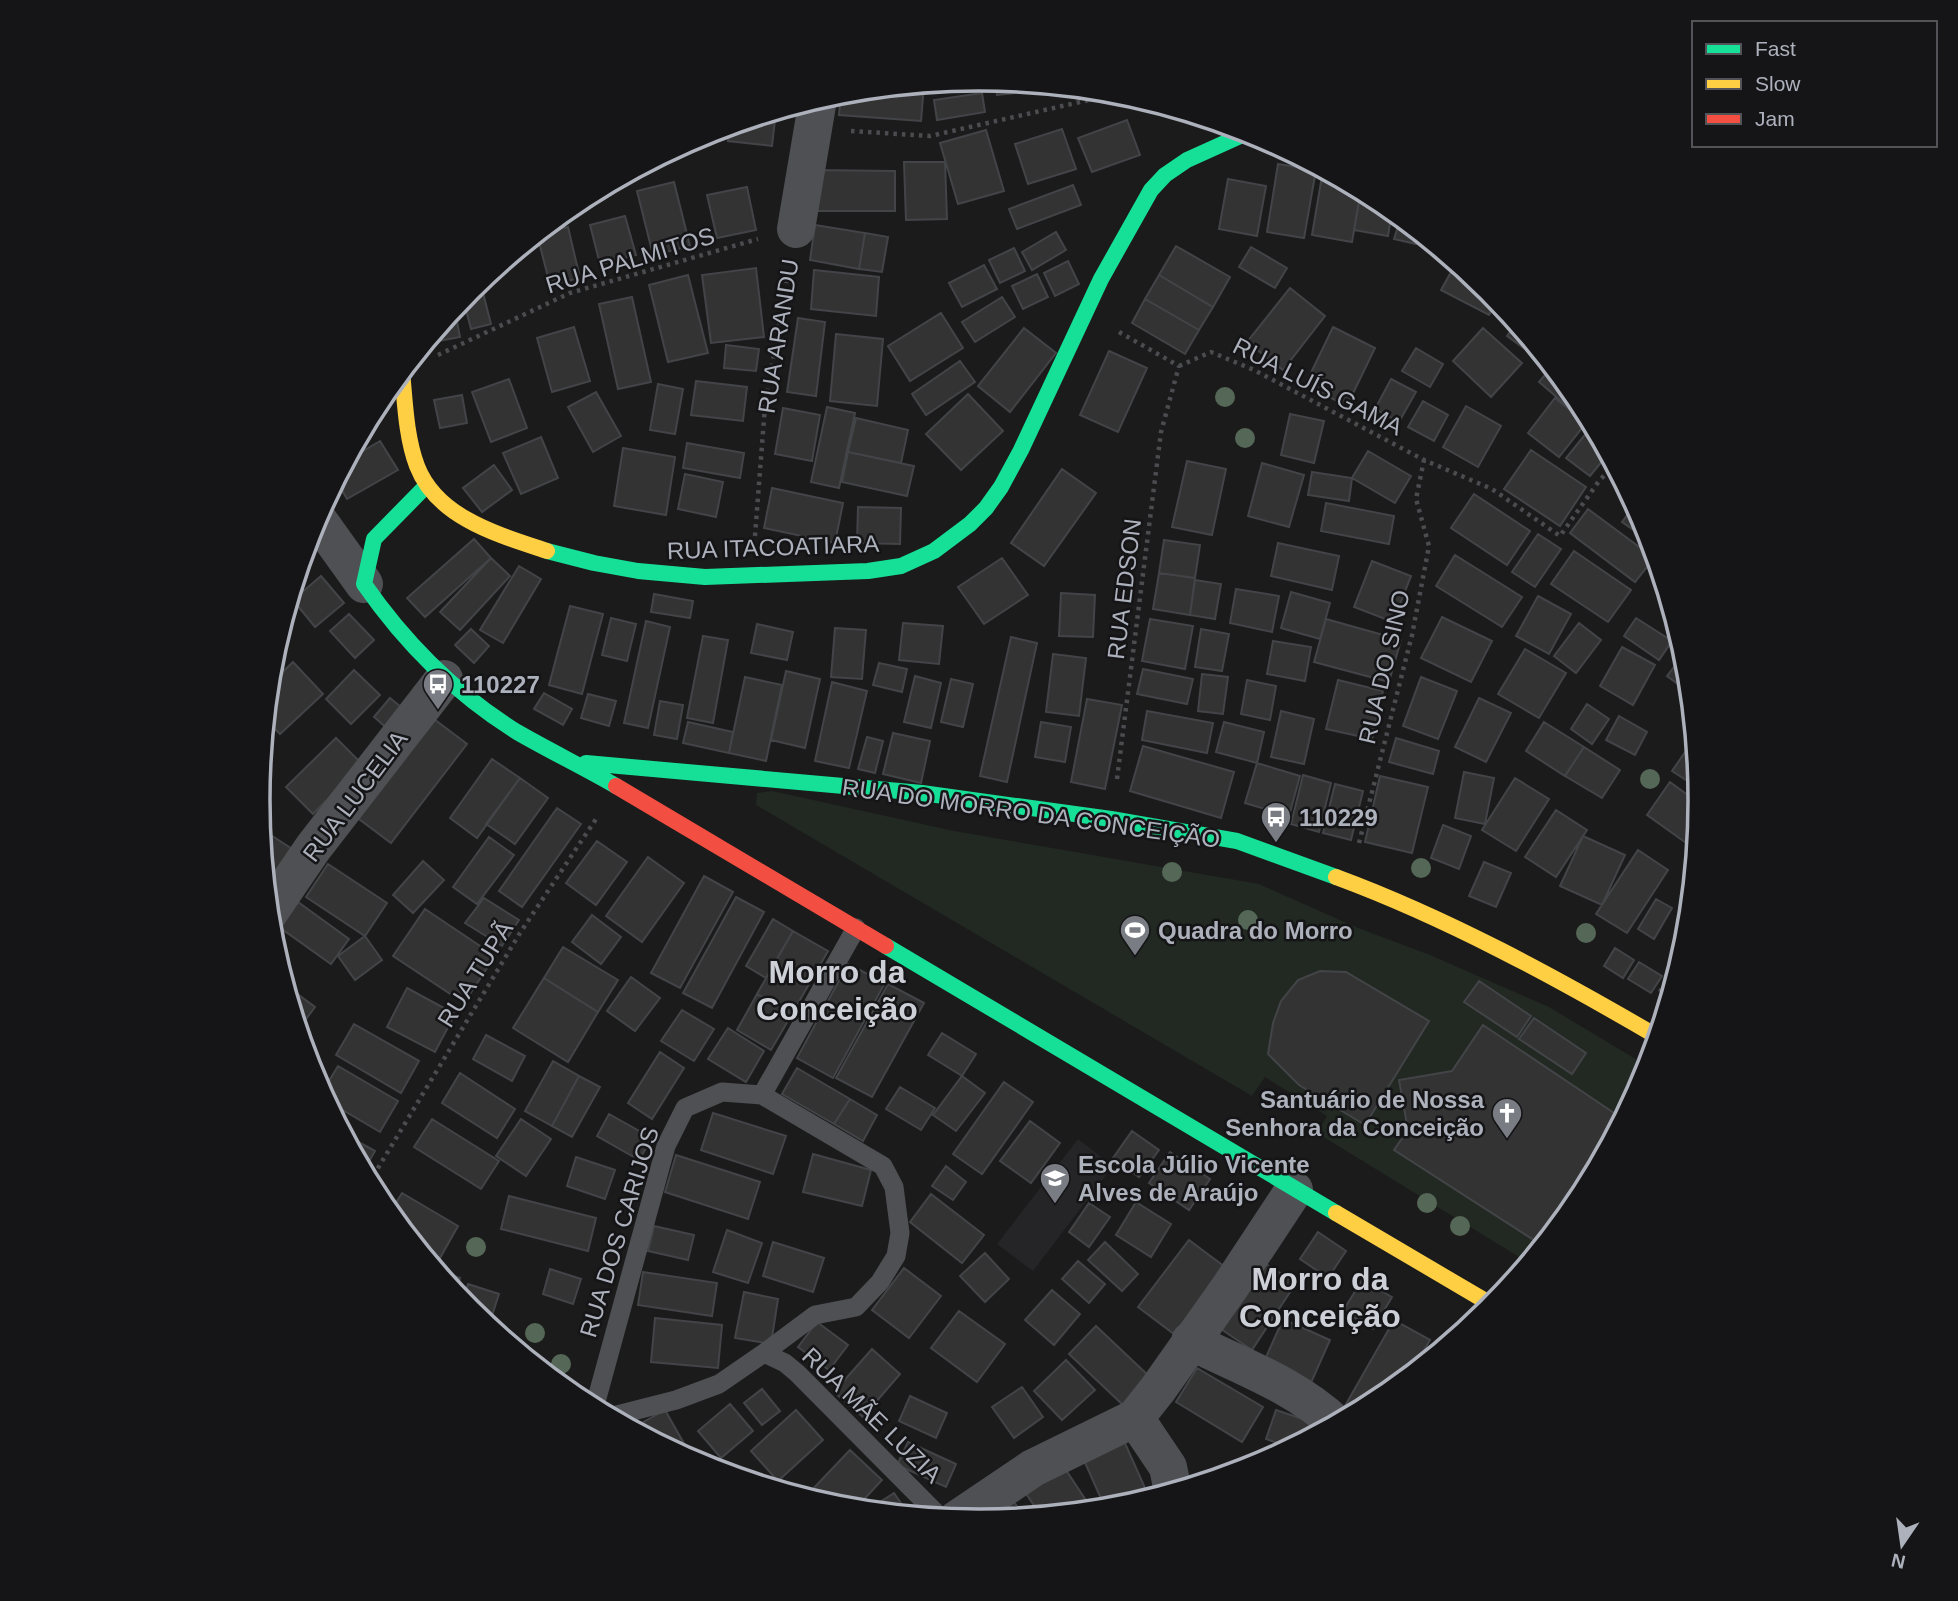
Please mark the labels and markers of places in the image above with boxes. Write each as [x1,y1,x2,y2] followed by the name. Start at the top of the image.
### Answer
[421,667,455,711] bus stop icon: 110227
[461,671,540,698] place label: 110227
[1259,800,1293,844] bus stop icon: 110229
[1299,804,1378,831] place label: 110229
[1118,913,1152,957] sports icon: Quadra do Morro
[1158,917,1353,944] place label: Quadra do Morro
[1225,1086,1485,1141] place label: Santuário de Nossa Senhora da Conceição
[1490,1096,1524,1140] church icon: Santuário de Nossa Senhora da Conceição
[1078,1151,1310,1206] place label: Escola Júlio Vicente Alves de Araújo
[1038,1161,1072,1205] school or university icon: Escola Júlio Vicente Alves de Araújo

